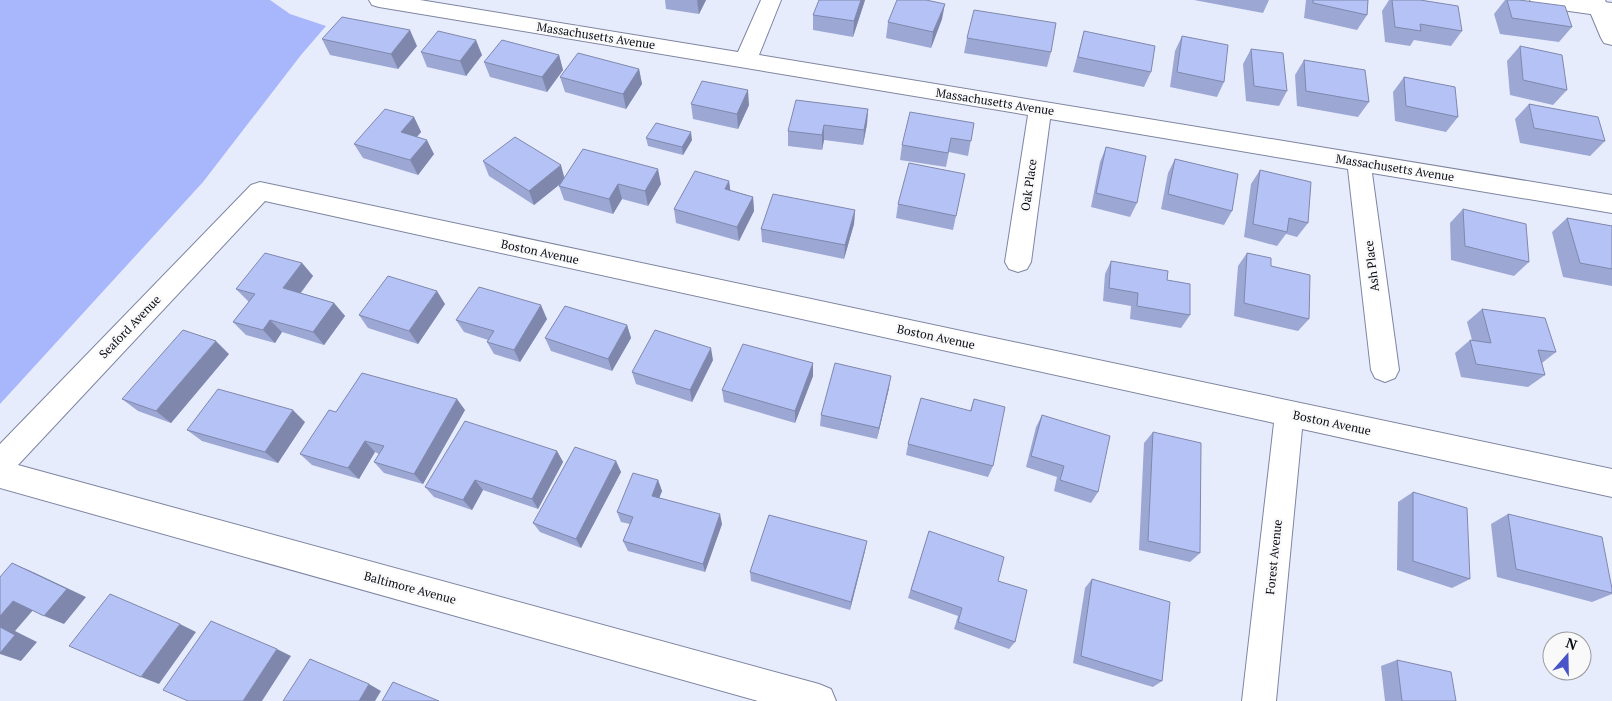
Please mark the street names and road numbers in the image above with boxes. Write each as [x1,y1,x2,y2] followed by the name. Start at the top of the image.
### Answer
[536,19,656,52] street label: Massachusetts Avenue
[935,85,1055,118] street label: Massachusetts Avenue
[1335,151,1455,184] street label: Massachusetts Avenue
[1017,158,1040,212] street label: Oak Place
[500,236,580,267] street label: Boston Avenue
[1361,240,1382,293] street label: Ash Place
[96,292,164,361] street label: Seaford Avenue
[896,321,976,352] street label: Boston Avenue
[1292,407,1372,438] street label: Boston Avenue
[1262,519,1285,595] street label: Forest Avenue
[362,568,458,607] street label: Baltimore Avenue

